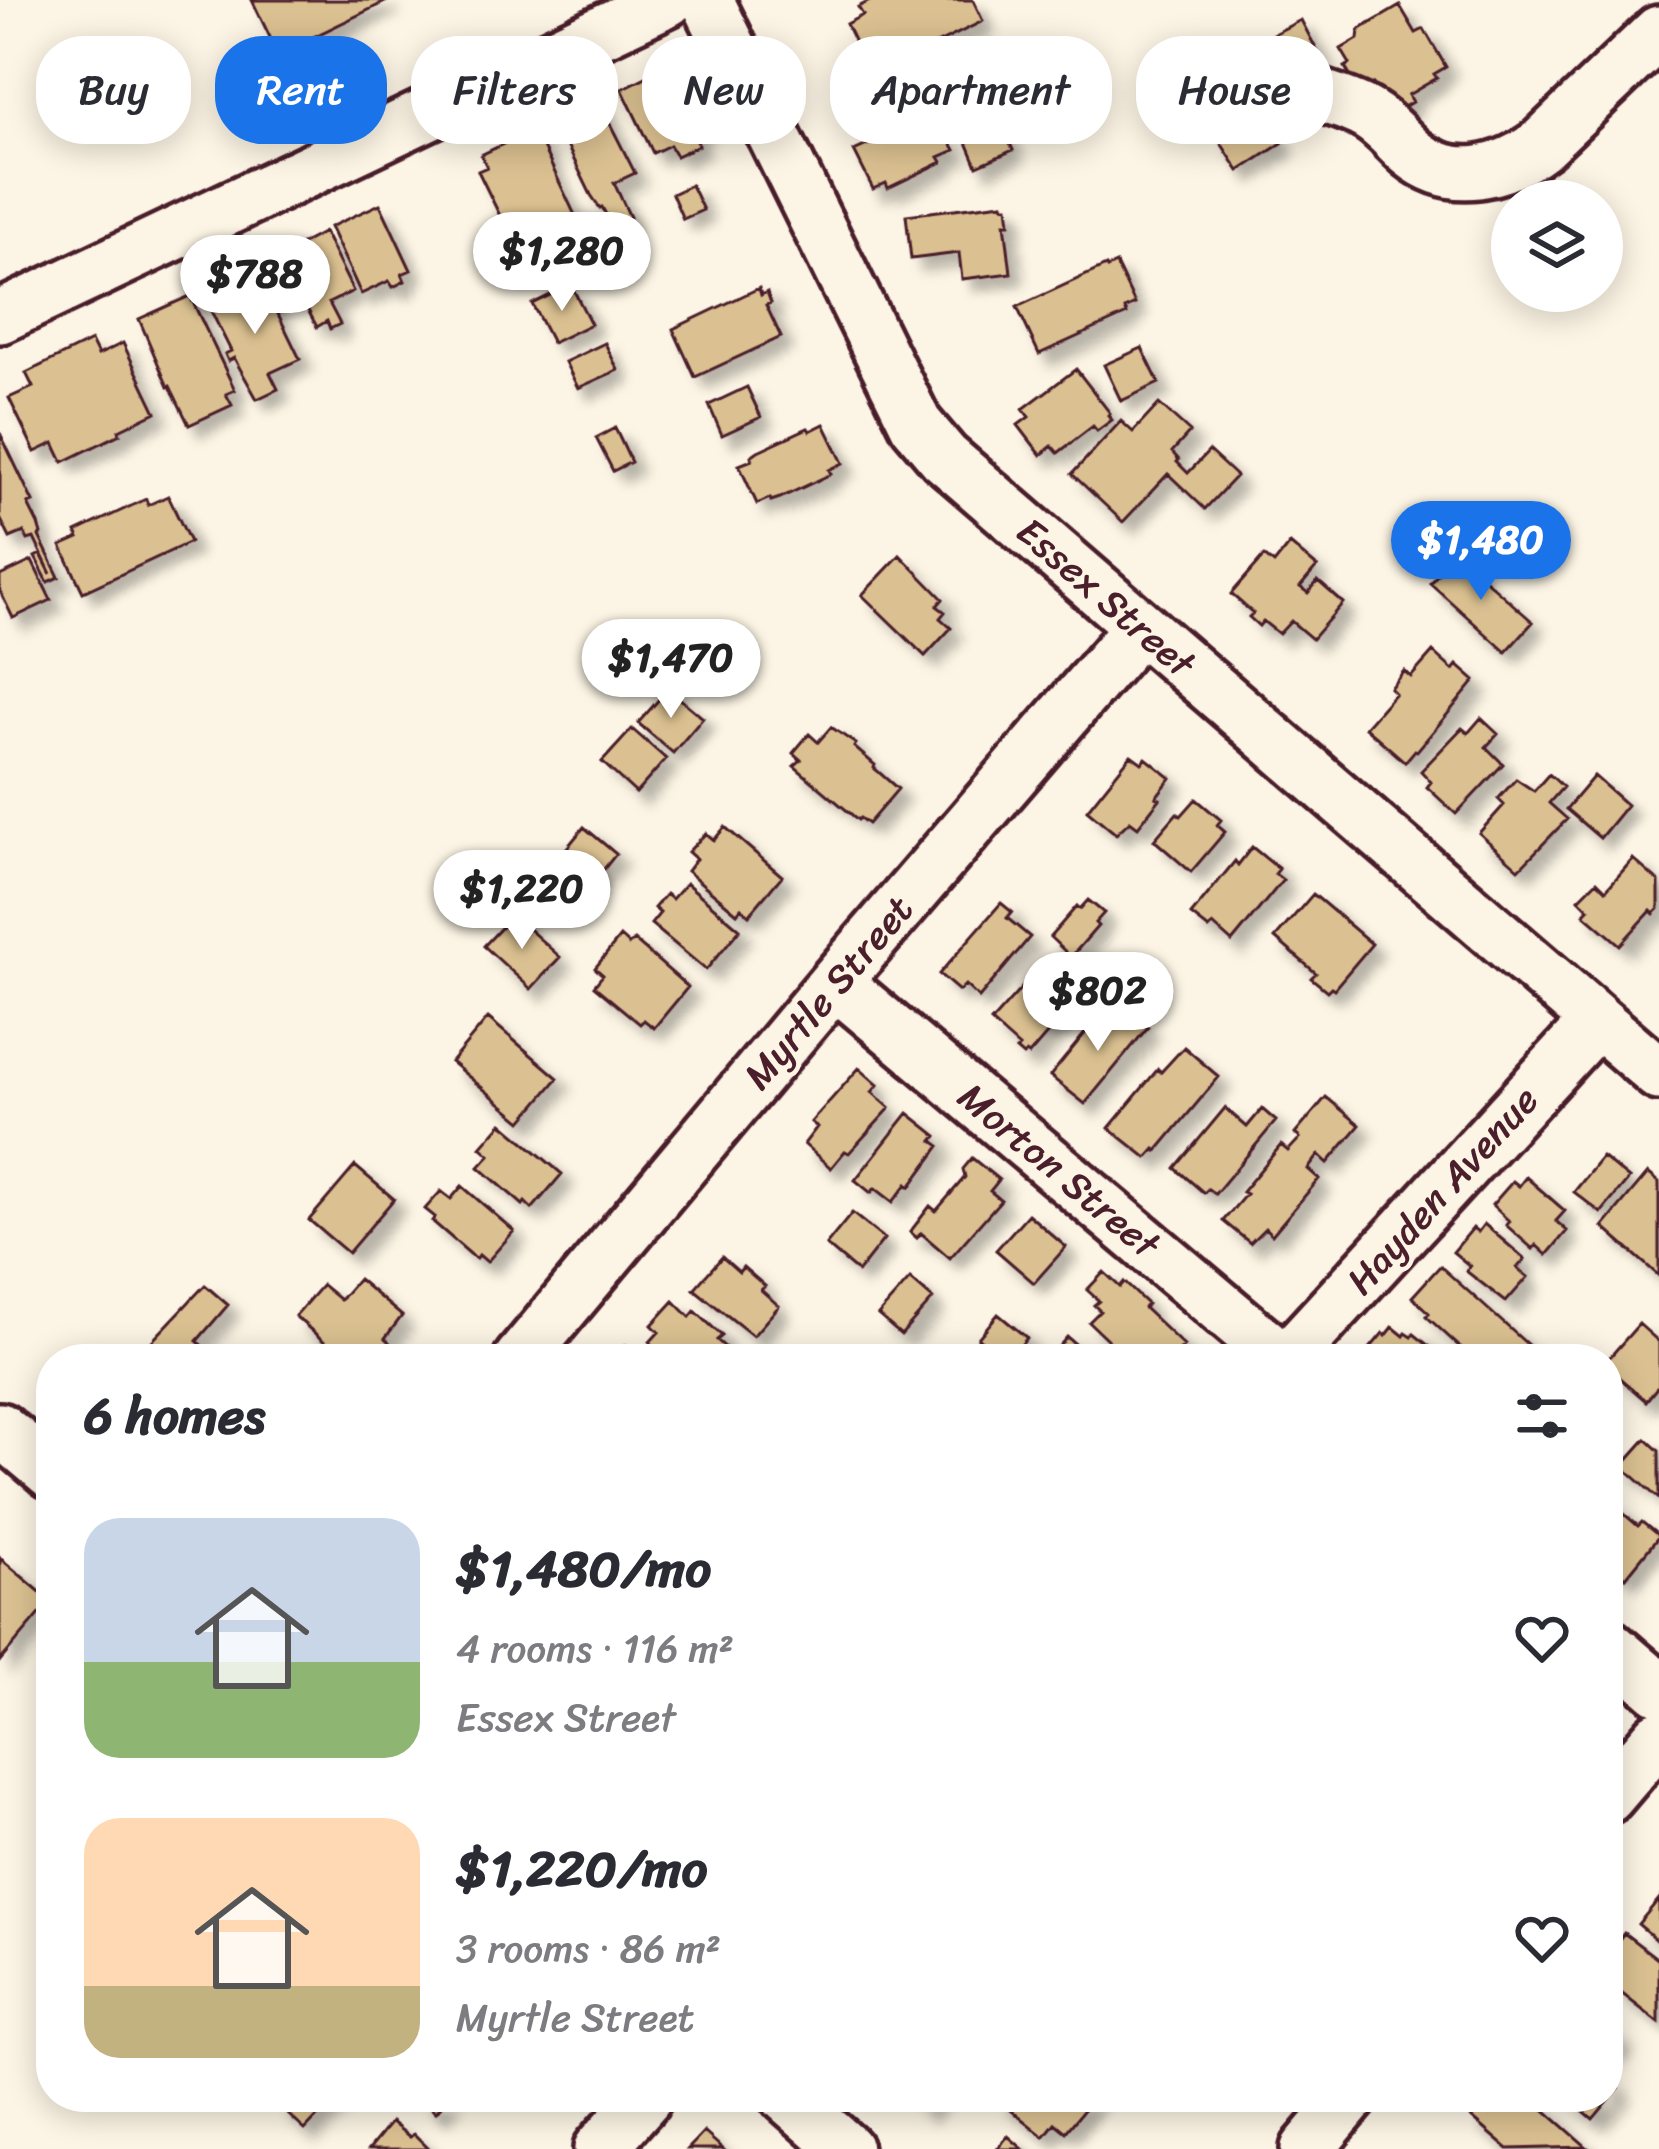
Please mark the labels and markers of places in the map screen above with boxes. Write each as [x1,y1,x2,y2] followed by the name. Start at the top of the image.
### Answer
[464,212,660,314] pin: $1,280
[184,235,326,337] pin: $788
[1383,501,1579,603] pin: $1,480
[573,619,769,721] pin: $1,470
[424,850,620,952] pin: $1,220
[1027,952,1169,1054] pin: $802

